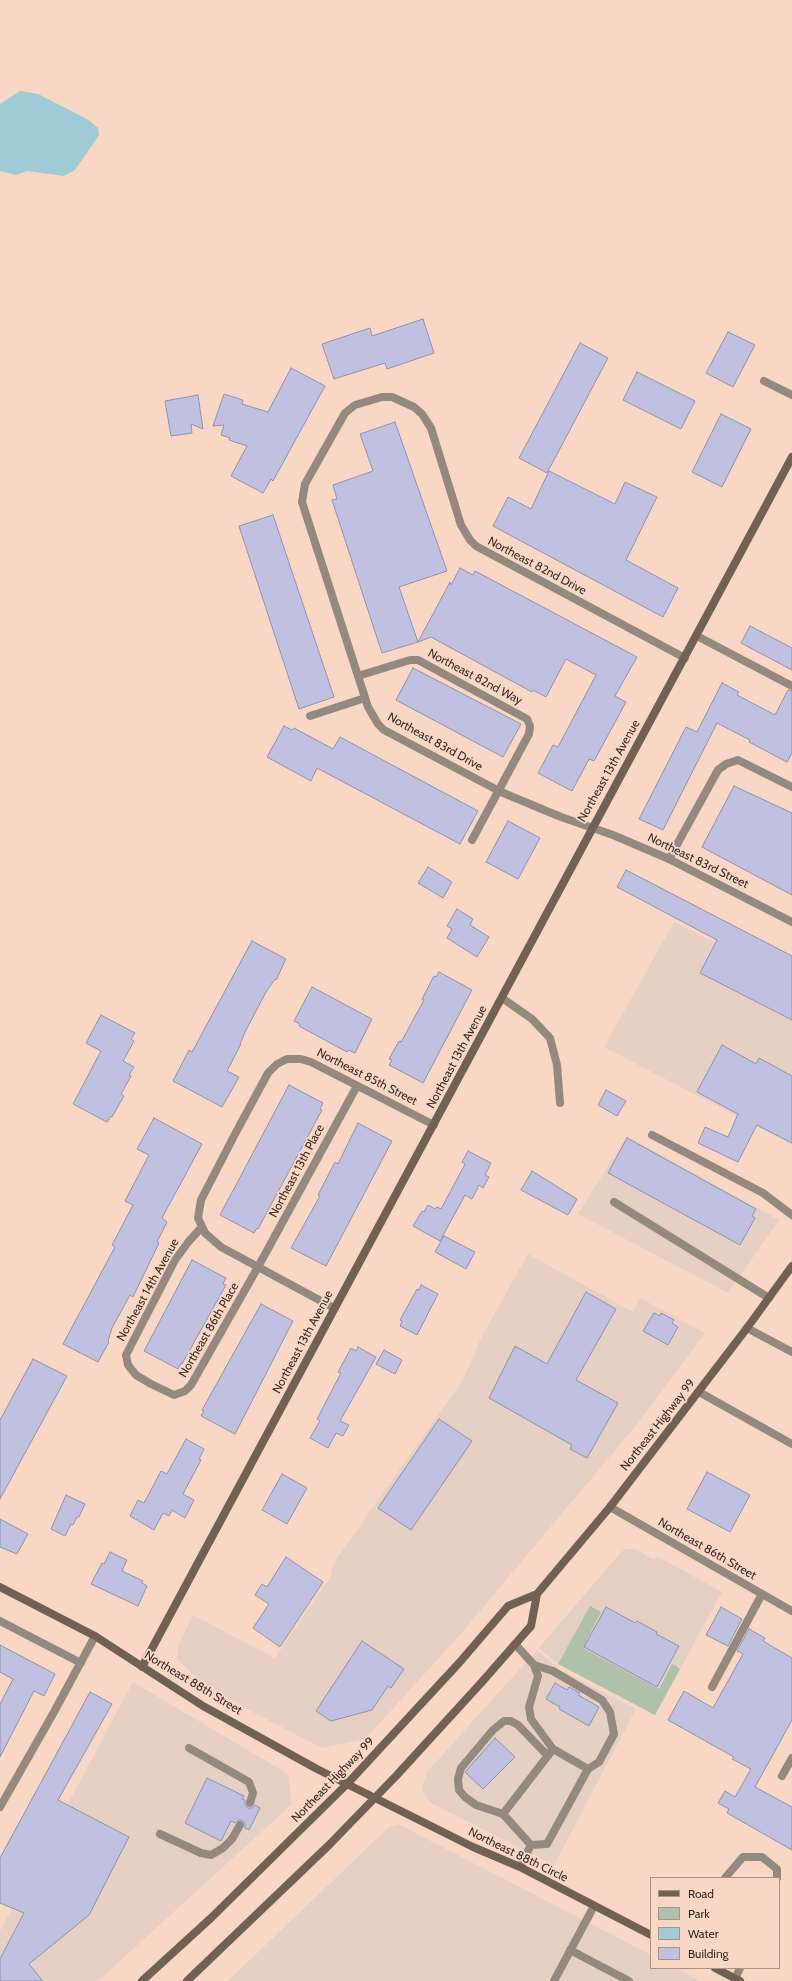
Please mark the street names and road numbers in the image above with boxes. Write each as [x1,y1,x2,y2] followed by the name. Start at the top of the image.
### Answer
[485,534,589,598] street label: Northeast 82nd Drive
[425,646,525,708] street label: Northeast 82nd Way
[385,710,485,774] street label: Northeast 83rd Drive
[575,717,643,825] street label: Northeast 13th Avenue
[645,830,751,892] street label: Northeast 83rd Street
[424,1003,490,1111] street label: Northeast 13th Avenue
[314,1045,420,1109] street label: Northeast 85th Street
[266,1122,328,1220] street label: Northeast 13th Place
[114,1236,182,1344] street label: Northeast 14th Avenue
[176,1280,242,1380] street label: Northeast 86th Place
[270,1288,336,1396] street label: Northeast 13th Avenue
[618,1376,698,1474] street label: Northeast Highway 99
[655,1515,759,1583] street label: Northeast 86th Street
[142,1648,244,1718] street label: Northeast 88th Street
[289,1734,377,1826] street label: Northeast Highway 99
[466,1825,570,1885] street label: Northeast 88th Circle

